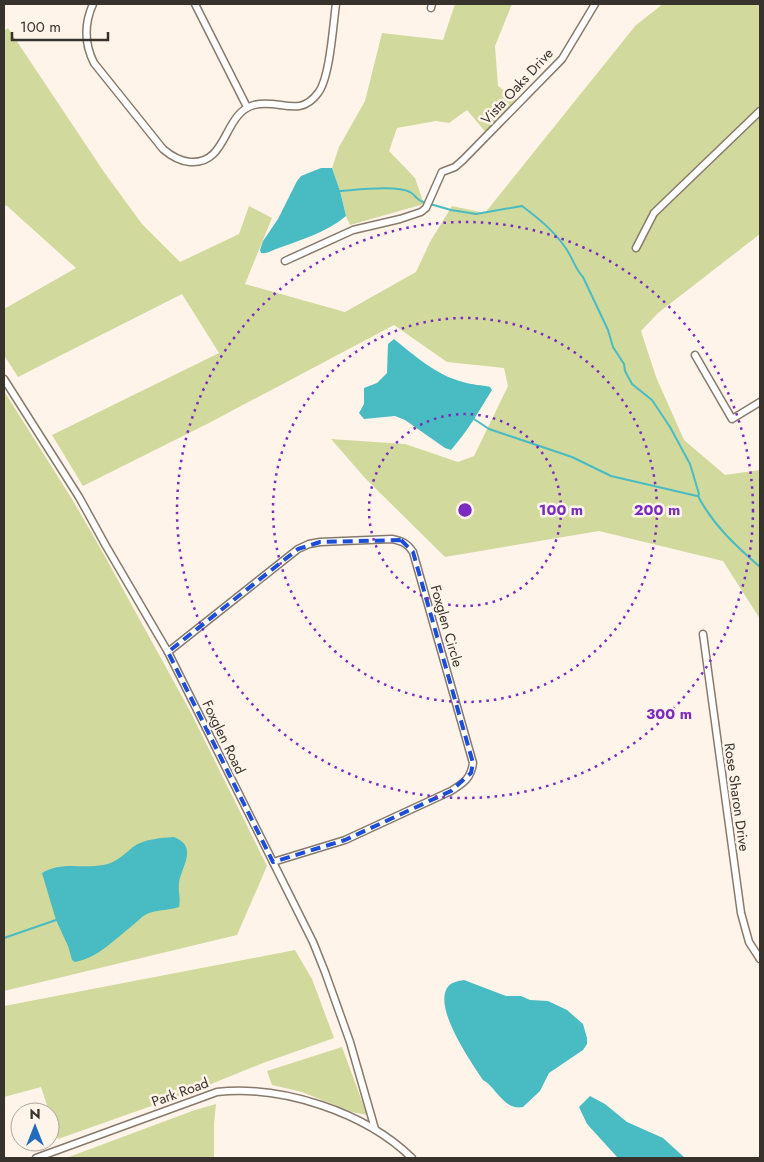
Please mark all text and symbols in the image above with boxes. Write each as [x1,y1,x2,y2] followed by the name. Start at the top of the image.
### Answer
[12,10,109,42] scale bar
[20,16,61,38] text: 100 m
[476,43,558,129] street label: Vista Oaks Drive
[539,499,583,521] text: 100 m
[634,499,680,521] text: 200 m
[456,501,474,519] centre of rings
[426,583,468,669] street label: Foxglen Circle
[198,697,250,777] street label: Foxglen Road
[646,703,692,725] text: 300 m
[719,742,755,852] street label: Rose Sharon Drive
[149,1072,211,1112] street label: Park Road
[10,1102,60,1152] north arrow
[29,1104,41,1124] text: N

